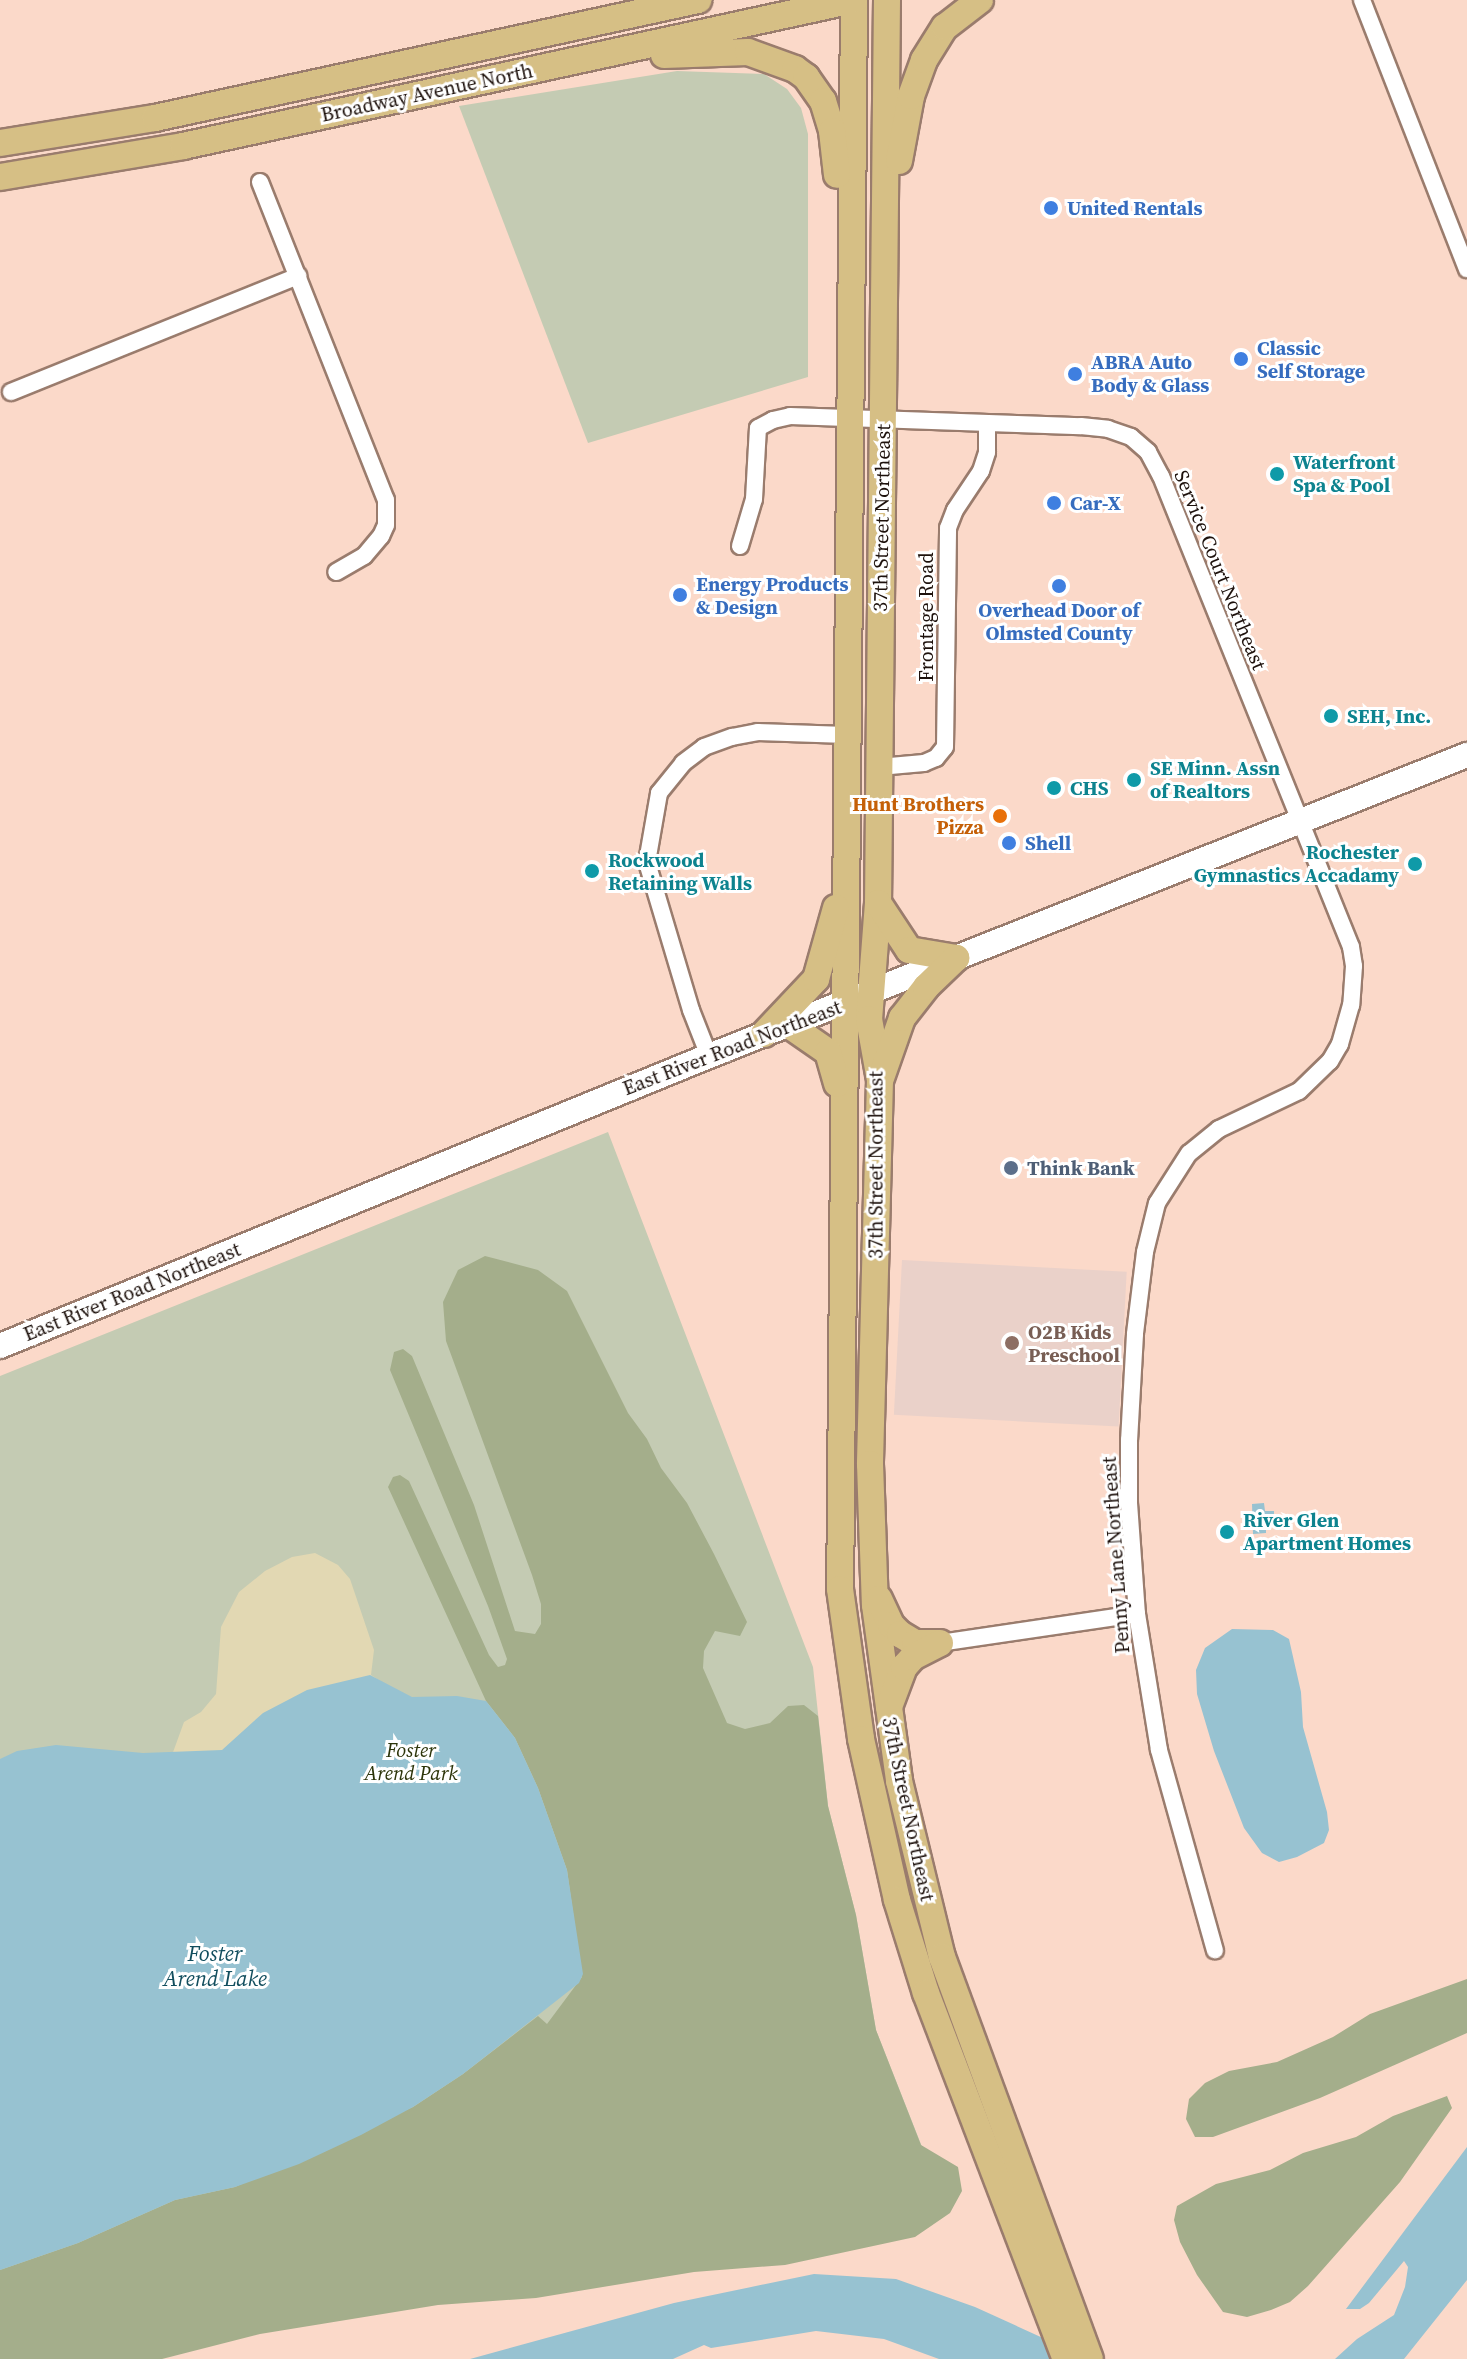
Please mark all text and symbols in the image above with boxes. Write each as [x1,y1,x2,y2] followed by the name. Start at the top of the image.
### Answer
[319,59,535,127] street label: Broadway Avenue North
[1067,196,1203,220] place label: United Rentals
[1042,199,1060,217] marker: United Rentals
[1257,336,1365,383] place label: Classic Self Storage
[1091,350,1209,397] place label: ABRA Auto Body & Glass
[1232,350,1250,368] marker: Classic Self Storage
[1066,365,1084,383] marker: ABRA Auto Body & Glass
[868,424,896,612] street label: 37th Street Northeast
[1293,450,1395,497] place label: Waterfront Spa & Pool
[1268,465,1286,483] marker: Waterfront Spa & Pool
[1169,467,1271,673] street label: Service Court Northeast
[1070,491,1121,515] place label: Car-X
[1045,494,1063,512] marker: Car-X
[914,552,938,682] street label: Frontage Road
[696,572,849,619] place label: Energy Products & Design
[1050,577,1068,595] marker: Overhead Door of Olmsted County
[671,586,689,604] marker: Energy Products & Design
[978,598,1140,645] place label: Overhead Door of Olmsted County
[1347,704,1431,728] place label: SEH, Inc.
[1322,707,1340,725] marker: SEH, Inc.
[1150,756,1280,803] place label: SE Minn. Assn of Realtors
[1125,771,1143,789] marker: SE Minn. Assn of Realtors
[1070,776,1109,800] place label: CHS
[1045,779,1063,797] marker: CHS
[852,792,984,839] place label: Hunt Brothers Pizza
[991,807,1009,825] marker: Hunt Brothers Pizza
[1025,831,1071,855] place label: Shell
[1000,834,1018,852] marker: Shell
[1194,840,1399,887] place label: Rochester Gymnastics Accadamy
[608,848,753,895] place label: Rockwood Retaining Walls
[1406,855,1424,873] marker: Rochester Gymnastics Accadamy
[583,862,601,880] marker: Rockwood Retaining Walls
[619,995,845,1101] street label: East River Road Northeast
[864,1071,888,1259] street label: 37th Street Northeast
[1027,1156,1135,1180] place label: Think Bank
[1002,1159,1020,1177] marker: Think Bank
[20,1237,244,1347] street label: East River Road Northeast
[1028,1320,1120,1367] place label: O2B Kids Preschool
[1003,1334,1021,1352] marker: O2B Kids Preschool
[1097,1456,1135,1654] street label: Penny Lane Northeast
[1243,1508,1411,1555] place label: River Glen Apartment Homes
[1218,1523,1236,1541] marker: River Glen Apartment Homes
[877,1715,939,1903] street label: 37th Street Northeast
[364,1739,458,1786] park label: Foster Arend Park
[163,1940,267,1992] water label: Foster Arend Lake

